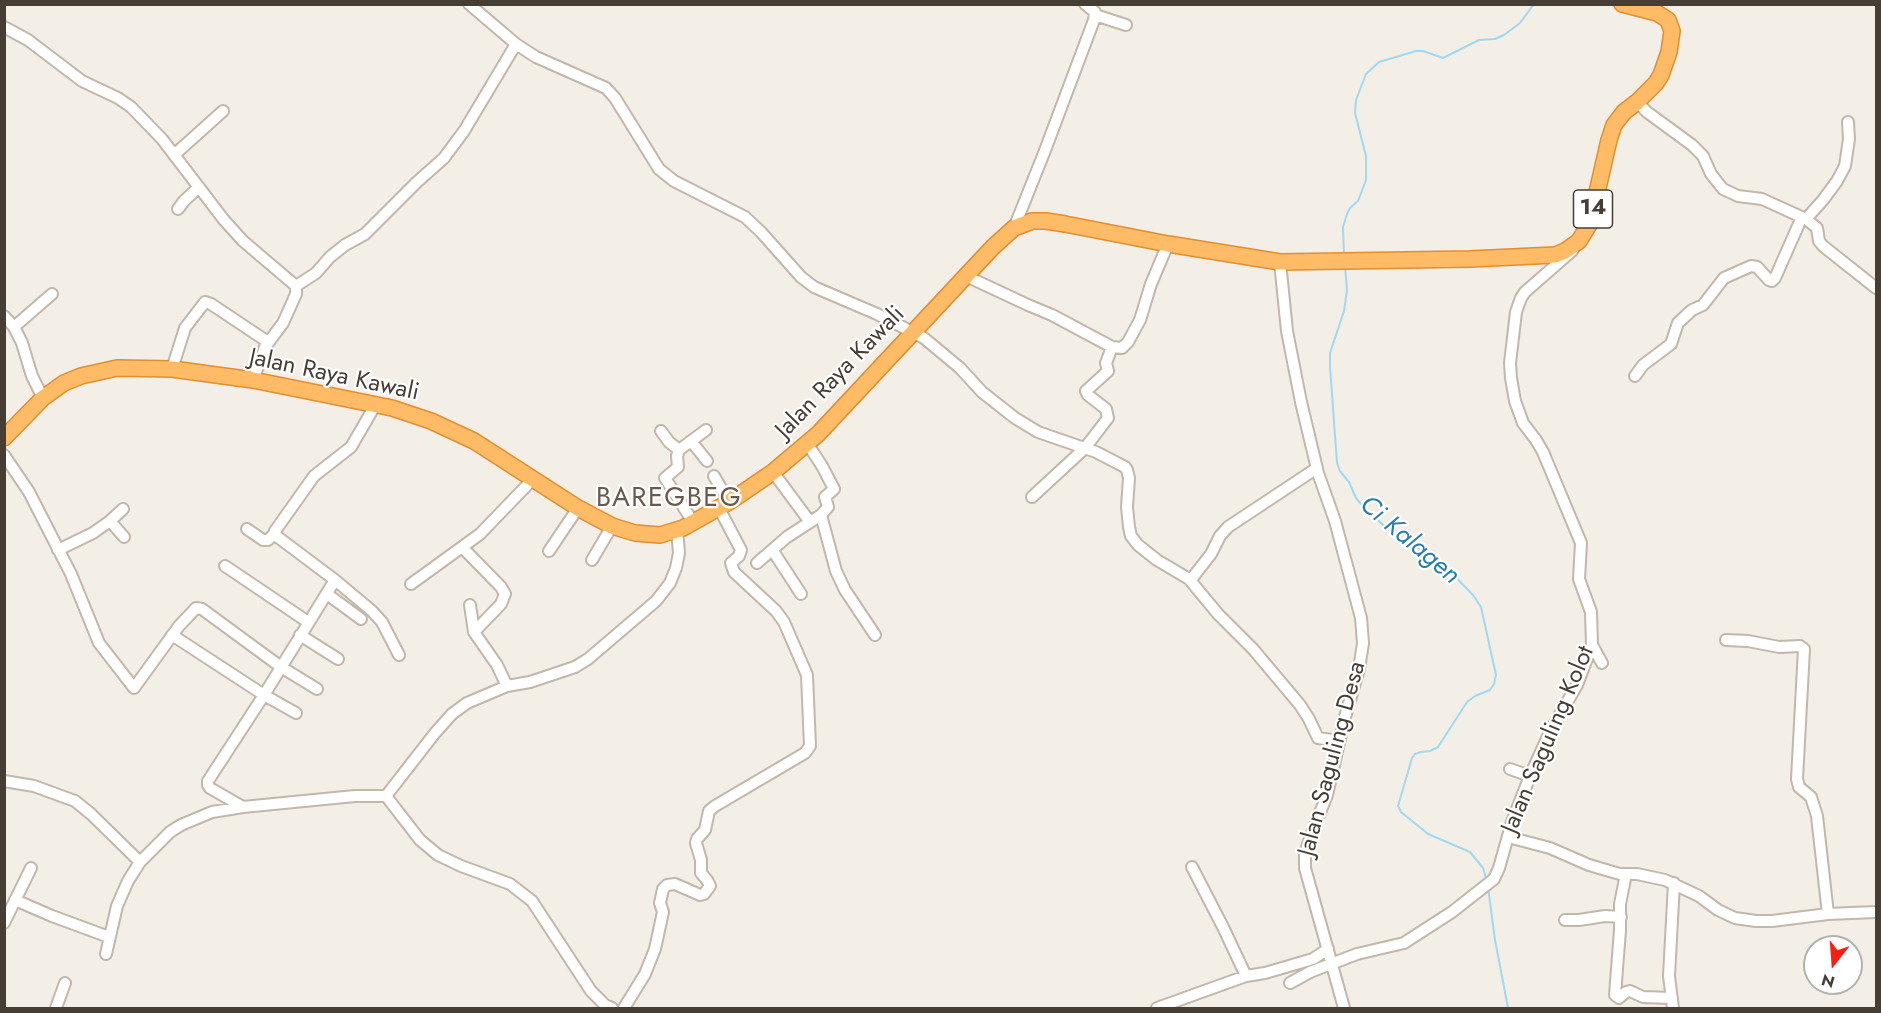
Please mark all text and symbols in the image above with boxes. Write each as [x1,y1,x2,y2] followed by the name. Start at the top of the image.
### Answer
[1574,190,1612,228] road number: 14
[771,301,911,445] street label: Jalan Raya Kawali
[246,344,422,408] street label: Jalan Raya Kawali
[596,483,742,515] district label: BAREGBEG
[1353,490,1465,592] water label: Ci Kalagen
[1497,642,1601,838] street label: Jalan Saguling Kolot
[1293,659,1373,859] street label: Jalan Saguling Desa
[1803,935,1863,995] north arrow
[1819,968,1838,994] text: N

